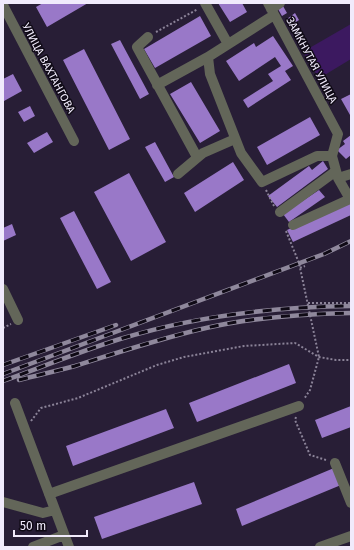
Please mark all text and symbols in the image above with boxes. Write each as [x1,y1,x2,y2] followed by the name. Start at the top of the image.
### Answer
[283,15,340,106] street label: ЗАМКНУТАЯ УЛИЦА
[19,21,78,116] street label: УЛИЦА ВАХТАНГОВА
[14,512,87,538] scale bar
[20,519,46,533] text: 50 m

